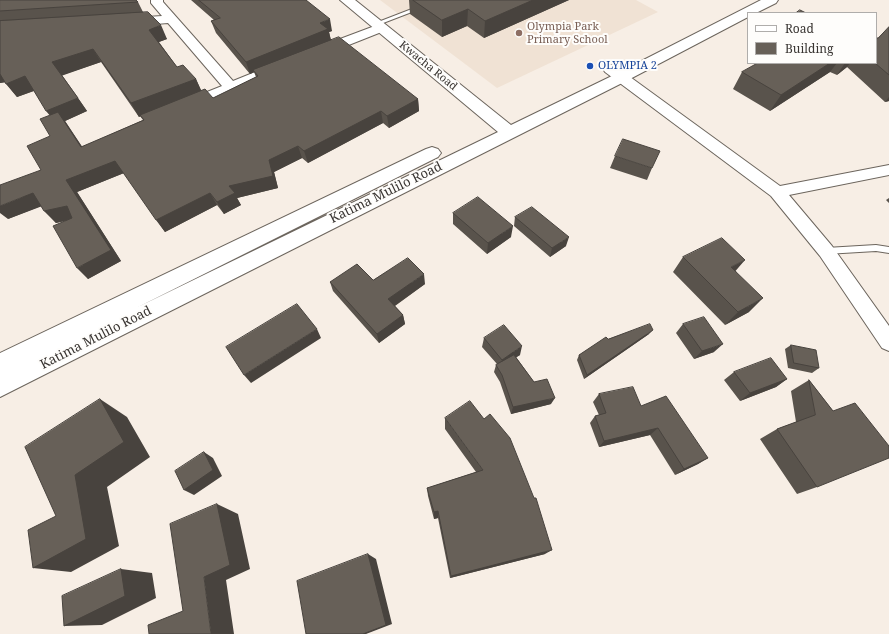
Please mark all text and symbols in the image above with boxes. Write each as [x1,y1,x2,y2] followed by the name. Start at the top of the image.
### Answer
[747,12,877,64] legend
[527,20,608,46] place label: Olympia Park Primary School
[785,20,814,37] text: Road
[514,28,524,38] marker: Olympia Park Primary School
[396,39,460,93] street label: Kwacha Road
[785,40,833,57] text: Building
[598,59,657,73] place label: OLYMPIA 2
[585,61,595,71] marker: OLYMPIA 2
[327,159,445,227] street label: Katima Mulilo Road
[38,303,154,373] street label: Katima Mulilo Road

